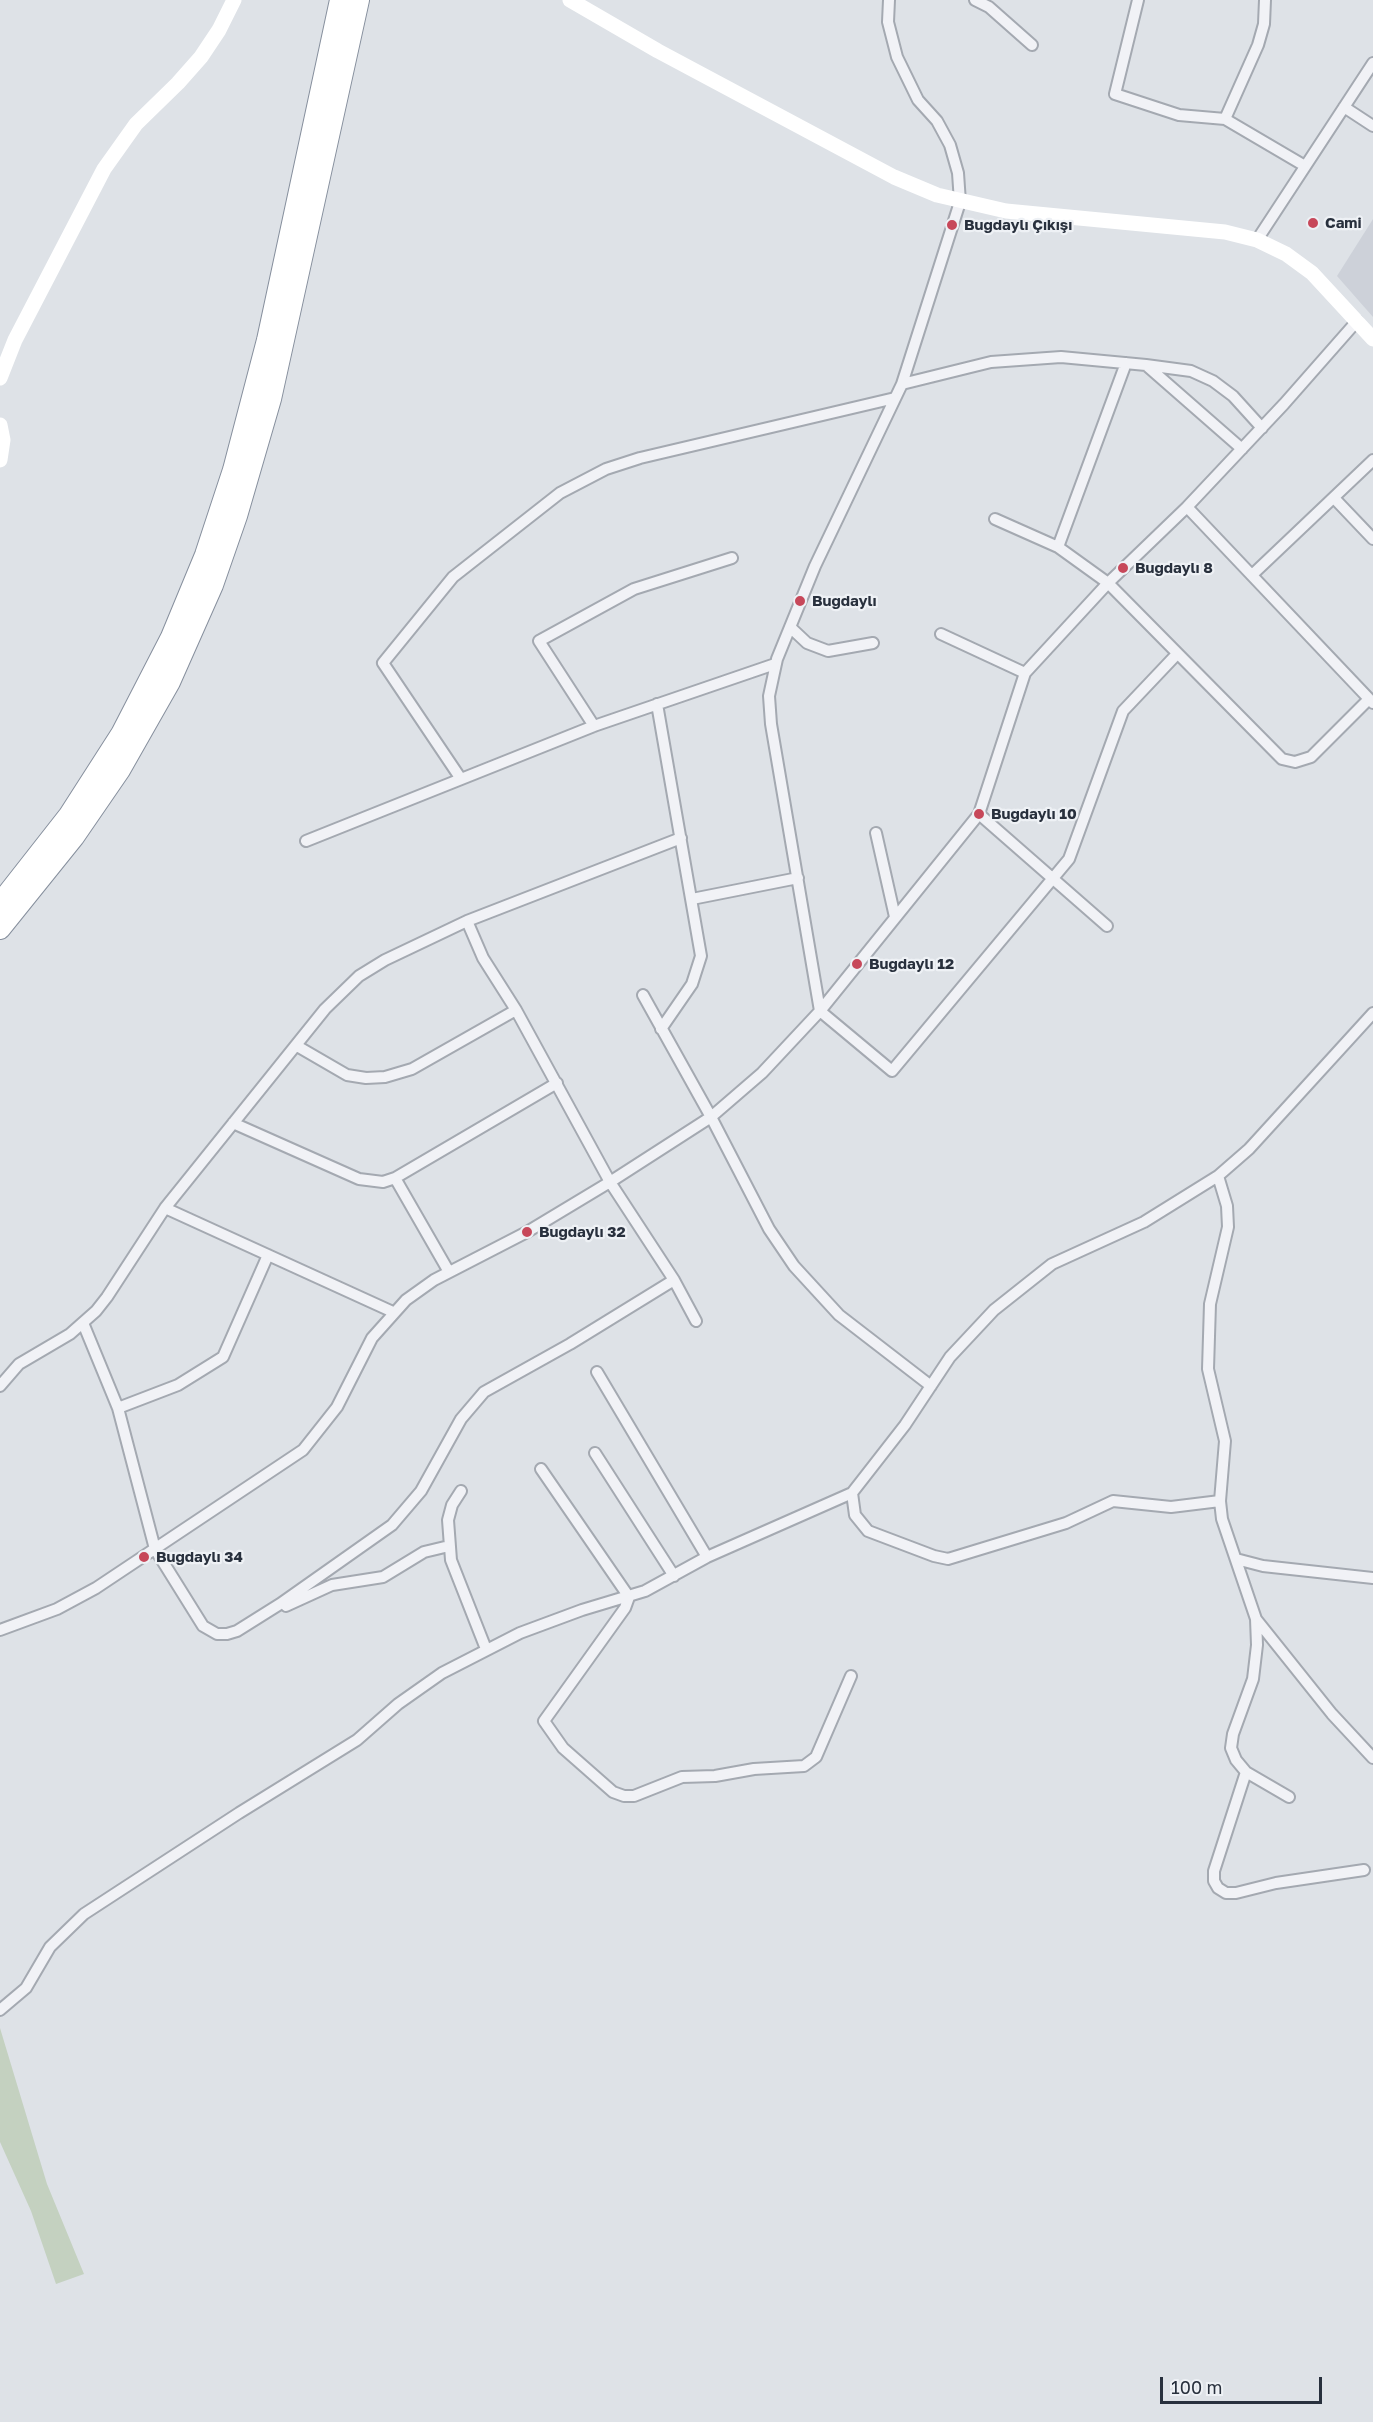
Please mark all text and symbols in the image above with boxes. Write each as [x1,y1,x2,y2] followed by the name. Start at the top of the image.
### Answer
[1325,214,1362,232] place label: Cami
[964,216,1072,234] place label: Buğdaylı Çıkışı
[1306,216,1320,230] marker: Cami
[945,218,959,232] marker: Buğdaylı Çıkışı
[1135,559,1213,577] place label: Buğdaylı 8
[1116,561,1130,575] marker: Buğdaylı 8
[812,592,877,610] place label: Buğdaylı
[793,594,807,608] marker: Buğdaylı
[991,805,1077,823] place label: Buğdaylı 10
[972,807,986,821] marker: Buğdaylı 10
[869,955,954,973] place label: Buğdaylı 12
[850,957,864,971] marker: Buğdaylı 12
[539,1223,626,1241] place label: Buğdaylı 32
[520,1225,534,1239] marker: Buğdaylı 32
[156,1548,243,1566] place label: Buğdaylı 34
[137,1550,151,1564] marker: Buğdaylı 34
[1163,2365,1325,2403] scale bar
[1171,2376,1222,2398] text: 100 m

